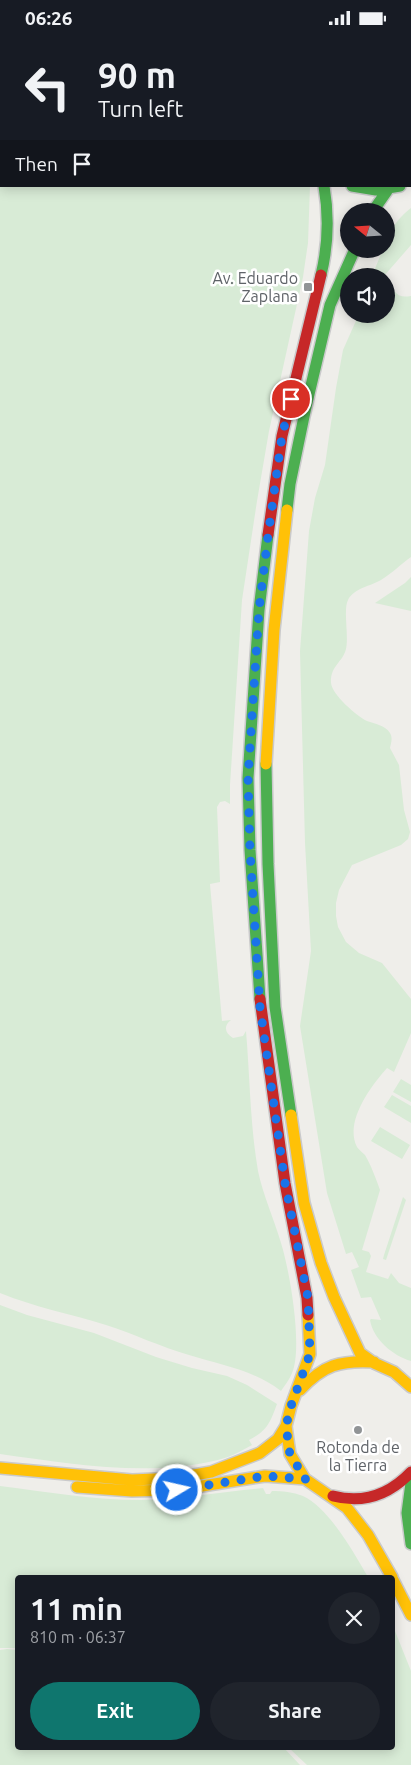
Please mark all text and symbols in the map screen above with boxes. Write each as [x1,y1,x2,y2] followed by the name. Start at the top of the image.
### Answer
[25,7,73,29] text: 06:26
[15,55,80,120] icon: left
[98,55,176,95] text: 90 m
[98,96,183,121] text: Turn left
[68,150,96,178] icon: arrive
[15,153,58,175] text: Then
[340,203,395,257] north arrow
[340,203,395,323] map controls
[340,268,395,323] button: sound
[213,269,298,305] place label: Av. Eduardo Zaplana
[302,281,314,293] marker: Av. Eduardo Zaplana
[270,378,312,420] pin
[277,385,305,413] icon: arrive
[352,1424,364,1436] marker: Rotonda de la Tierra
[316,1438,400,1474] place label: Rotonda de la Tierra
[150,1463,202,1515] position arrow
[30,1592,123,1626] text: 11 min
[328,1592,380,1644] button: close
[30,1628,126,1646] text: 810 m · 06:37
[30,1682,200,1740] button: Exit
[210,1682,380,1740] button: Share

